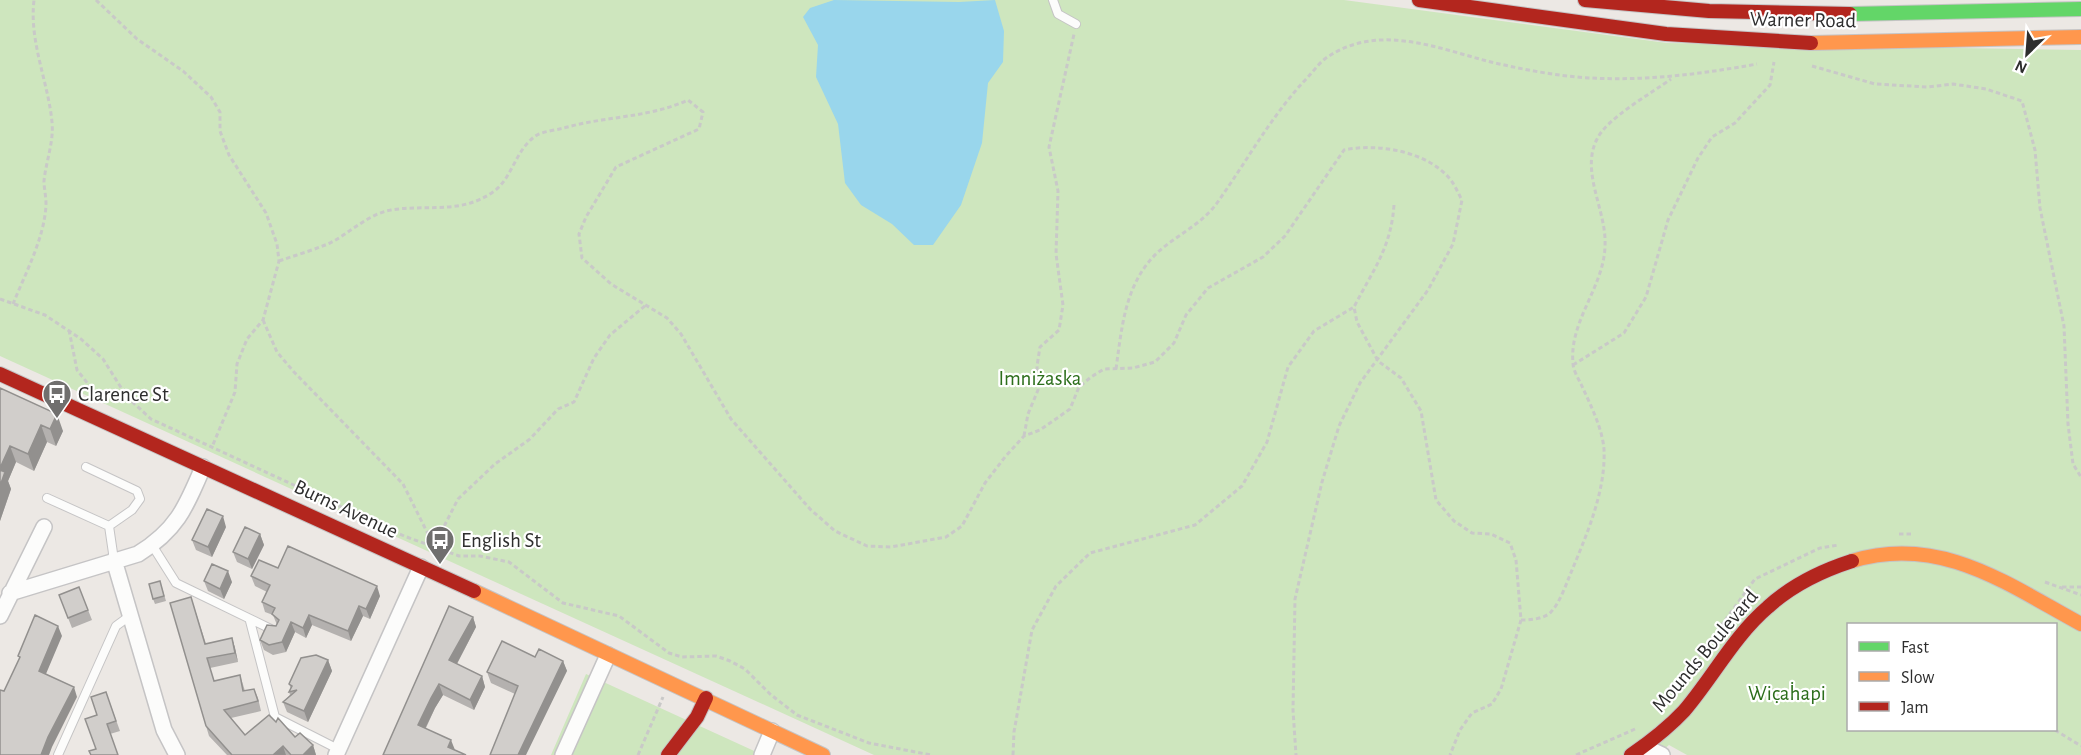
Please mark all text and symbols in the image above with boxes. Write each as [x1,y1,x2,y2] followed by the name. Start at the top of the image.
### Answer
[1750,9,1857,31] street label: Warner Road
[1997,24,2057,84] north arrow
[2013,57,2030,76] text: N
[999,368,1082,389] park label: Imniżaska
[41,378,73,420] bus stop icon: Clarence St
[78,384,169,405] place label: Clarence St
[291,476,401,542] street label: Burns Avenue
[424,524,456,566] bus stop icon: English St
[461,530,541,551] place label: English St
[1648,586,1762,716] street label: Mounds Boulevard
[1847,623,2057,731] legend
[1901,639,1929,657] text: Fast
[1901,669,1934,687] text: Slow
[1748,682,1826,704] park label: Wic̣aḣapi
[1901,699,1929,717] text: Jam

